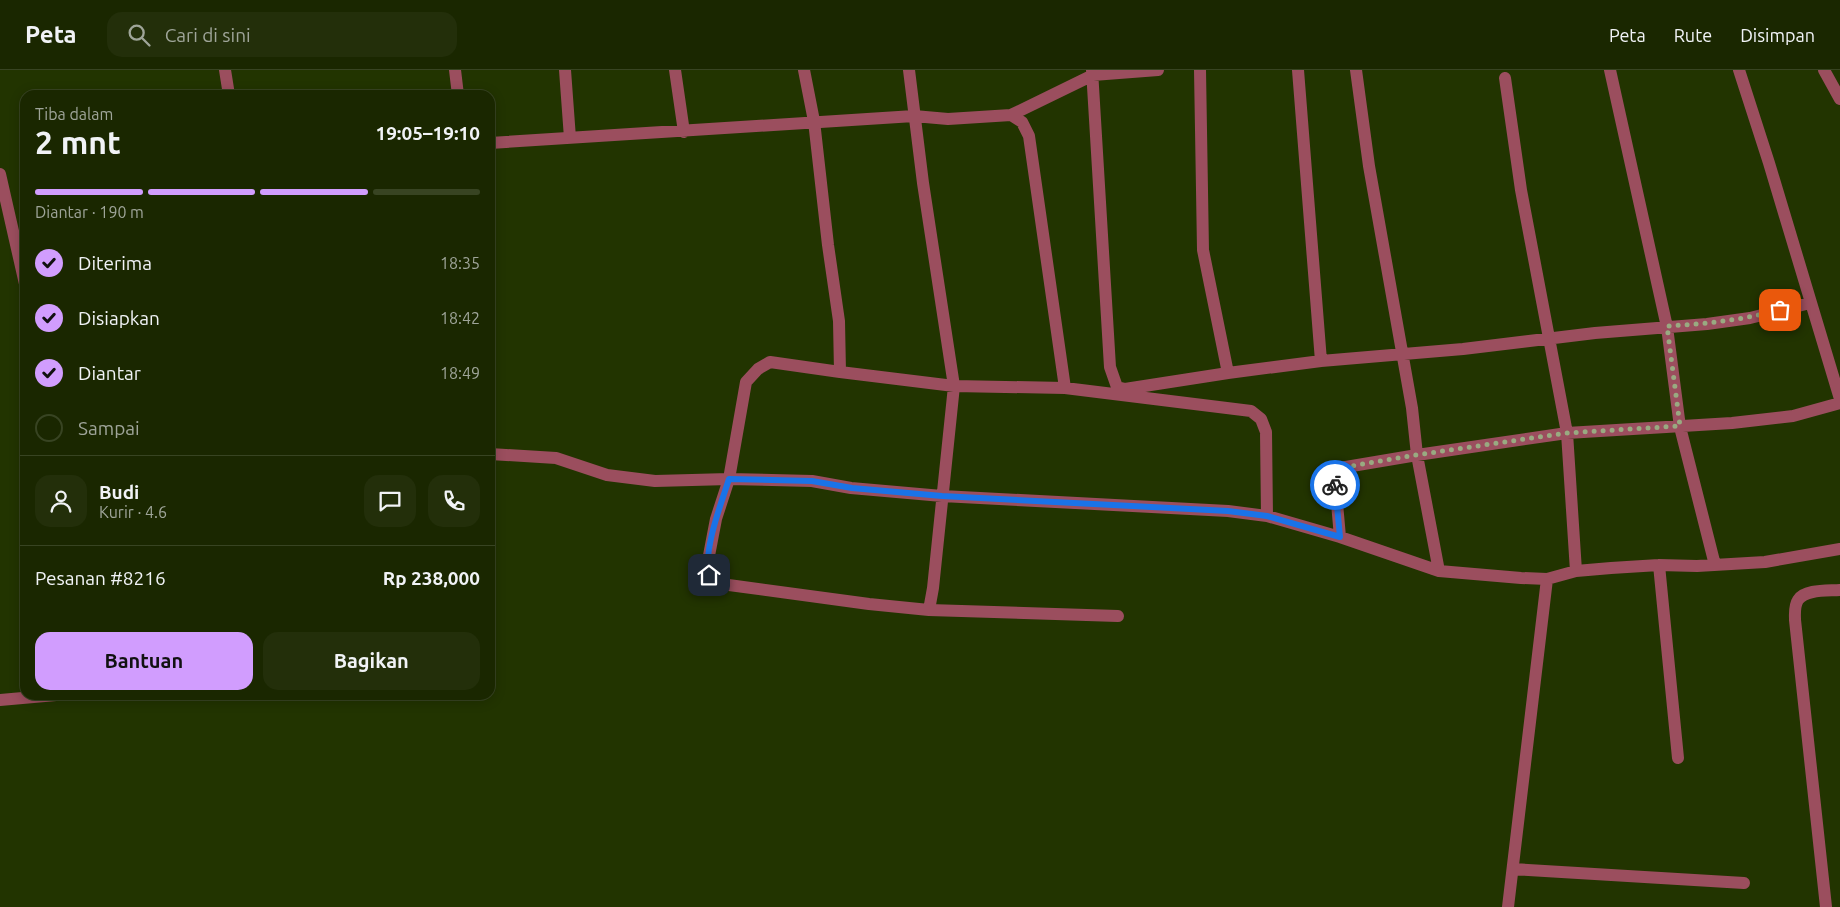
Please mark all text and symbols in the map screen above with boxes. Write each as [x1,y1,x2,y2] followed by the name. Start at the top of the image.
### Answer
[107,12,457,57] search box
[25,21,77,48] text: Peta
[125,21,153,49] icon: search
[165,24,251,46] text: Cari di sini
[1609,25,1646,45] text: Peta
[1674,25,1712,45] text: Rute
[1740,25,1815,45] text: Disimpan
[35,105,113,123] text: Tiba dalam
[375,122,480,144] text: 19:05–19:10
[35,124,121,160] text: 2 mnt
[35,203,144,221] text: Diantar · 190 m
[35,249,63,277] icon: check
[78,252,152,274] text: Diterima
[440,254,480,272] text: 18:35
[1759,289,1801,331] pin
[1766,296,1794,324] icon: bag
[35,304,63,332] icon: check
[78,307,160,329] text: Disiapkan
[440,309,480,327] text: 18:42
[35,359,63,387] icon: check
[78,362,141,384] text: Diantar
[440,364,480,382] text: 18:49
[78,417,140,439] text: Sampai
[1310,460,1360,510] courier
[1321,471,1349,499] icon: bike
[35,475,87,527] button: person
[364,475,416,527] button: chat
[428,475,480,527] button: phone
[99,481,139,503] text: Budi
[99,503,167,521] text: Kurir · 4.6
[688,554,730,596] pin
[695,561,723,589] icon: home
[35,567,166,589] text: Pesanan #8216
[383,567,480,589] text: Rp 238,000
[35,632,253,690] button: Bantuan
[263,632,480,690] button: Bagikan

